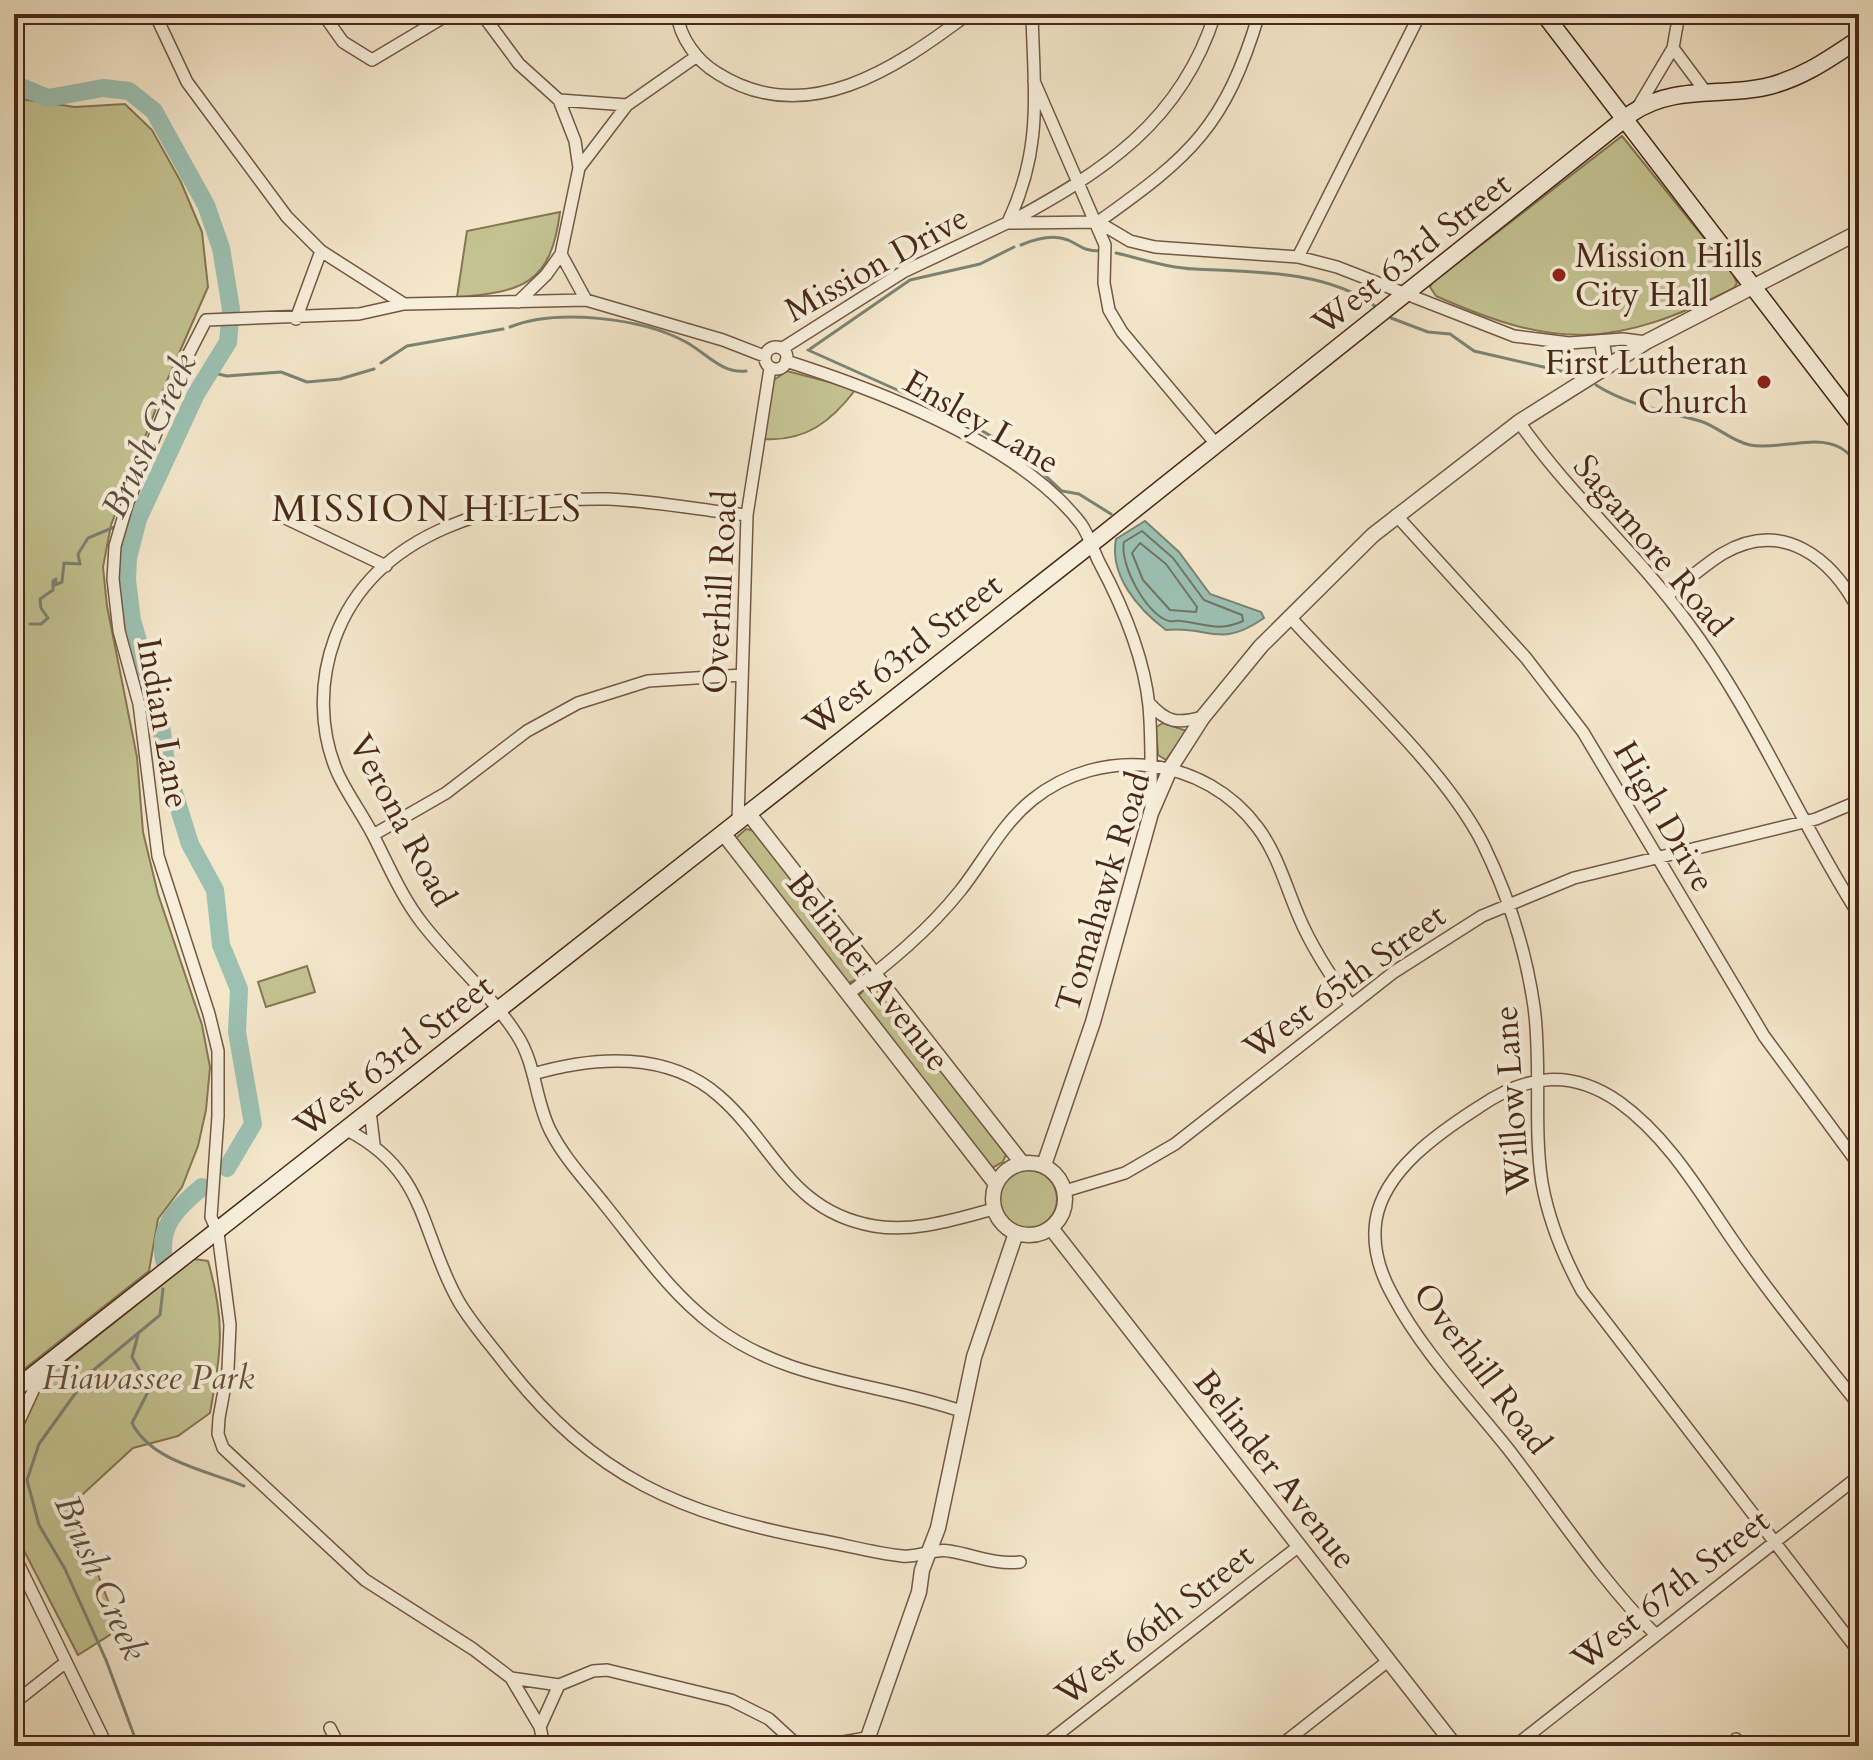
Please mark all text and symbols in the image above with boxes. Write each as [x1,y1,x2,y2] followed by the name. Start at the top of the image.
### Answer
[1302,161,1521,347] street label: West 63rd Street
[777,195,976,333] street label: Mission Drive
[1575,233,1762,318] place label: Mission Hills City Hall
[1550,266,1568,284] marker: Mission Hills City Hall
[1545,340,1748,425] place label: First Lutheran Church
[90,345,209,526] water label: Brush Creek
[895,359,1068,485] street label: Ensley Lane
[1755,373,1773,391] marker: First Lutheran Church
[1563,445,1742,646] street label: Sagamore Road
[271,483,583,535] district label: MISSION HILLS
[692,489,748,695] street label: Overhill Road
[793,562,1012,748] street label: West 63rd Street
[125,635,201,812] street label: Indian Lane
[337,726,467,915] street label: Verona Road
[1602,733,1726,900] street label: High Drive
[1044,766,1161,1018] street label: Tomahawk Road
[776,862,961,1081] street label: Belinder Avenue
[1233,893,1455,1071] street label: West 65th Street
[284,963,503,1149] street label: West 63rd Street
[1482,1004,1542,1197] street label: Willow Lane
[1403,1273,1562,1464] street label: Overhill Road
[42,1355,254,1401] park label: Hiawassee Park
[1183,1360,1368,1579] street label: Belinder Avenue
[42,1487,159,1668] water label: Brush Creek
[1561,1498,1779,1682] street label: West 67th Street
[1045,1533,1263,1717] street label: West 66th Street

